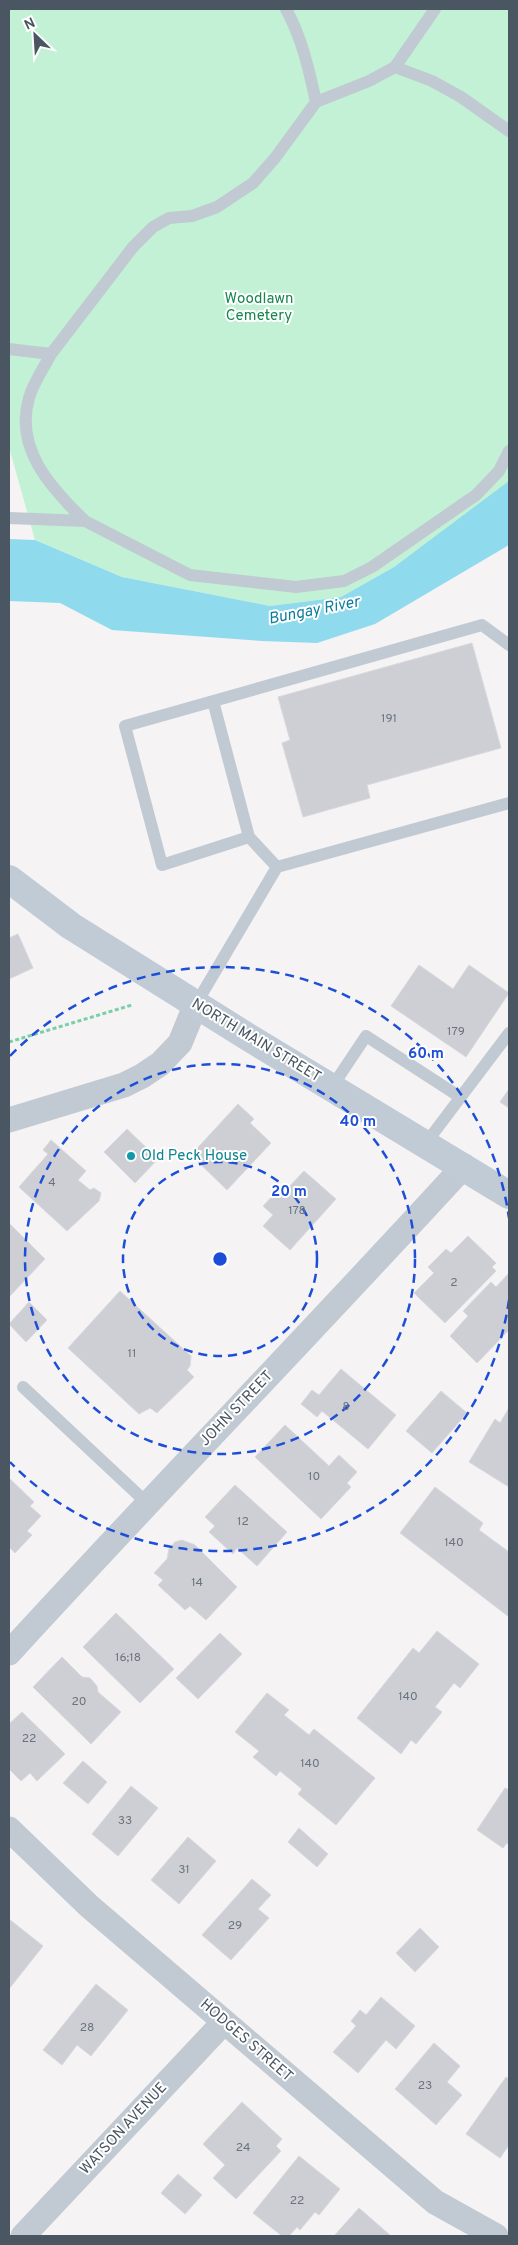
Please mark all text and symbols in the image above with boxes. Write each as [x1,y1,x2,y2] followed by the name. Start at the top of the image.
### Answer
[10,10,60,60] north arrow
[22,15,38,34] text: N
[225,290,293,326] park label: Woodlawn Cemetery
[267,592,363,630] water label: Bungay River
[381,711,397,727] house number: 191
[188,995,324,1087] street label: NORTH MAIN STREET
[447,1024,465,1040] house number: 179
[408,1045,444,1064] text: 60 m
[340,1113,376,1132] text: 40 m
[141,1147,247,1166] place label: Old Peck House
[125,1150,137,1162] marker: Old Peck House
[48,1175,56,1191] house number: 4
[271,1183,307,1202] text: 20 m
[288,1203,306,1219] house number: 178
[211,1250,229,1268] centre of rings
[450,1275,458,1291] house number: 2
[128,1346,136,1362] house number: 11
[196,1367,278,1451] street label: JOHN STREET
[342,1399,350,1415] house number: 8
[308,1469,320,1485] house number: 10
[237,1514,249,1530] house number: 12
[444,1535,464,1551] house number: 140
[191,1575,203,1591] house number: 14
[115,1650,141,1666] house number: 16;18
[398,1689,418,1705] house number: 140
[71,1694,87,1710] house number: 20
[22,1731,36,1747] house number: 22
[300,1756,320,1772] house number: 140
[118,1813,132,1829] house number: 33
[178,1862,190,1878] house number: 31
[228,1918,242,1934] house number: 29
[196,1995,296,2087] street label: HODGES STREET
[80,2020,94,2036] house number: 28
[418,2078,432,2094] house number: 23
[76,2079,172,2179] street label: WATSON AVENUE
[236,2140,250,2156] house number: 24
[290,2193,304,2209] house number: 22

